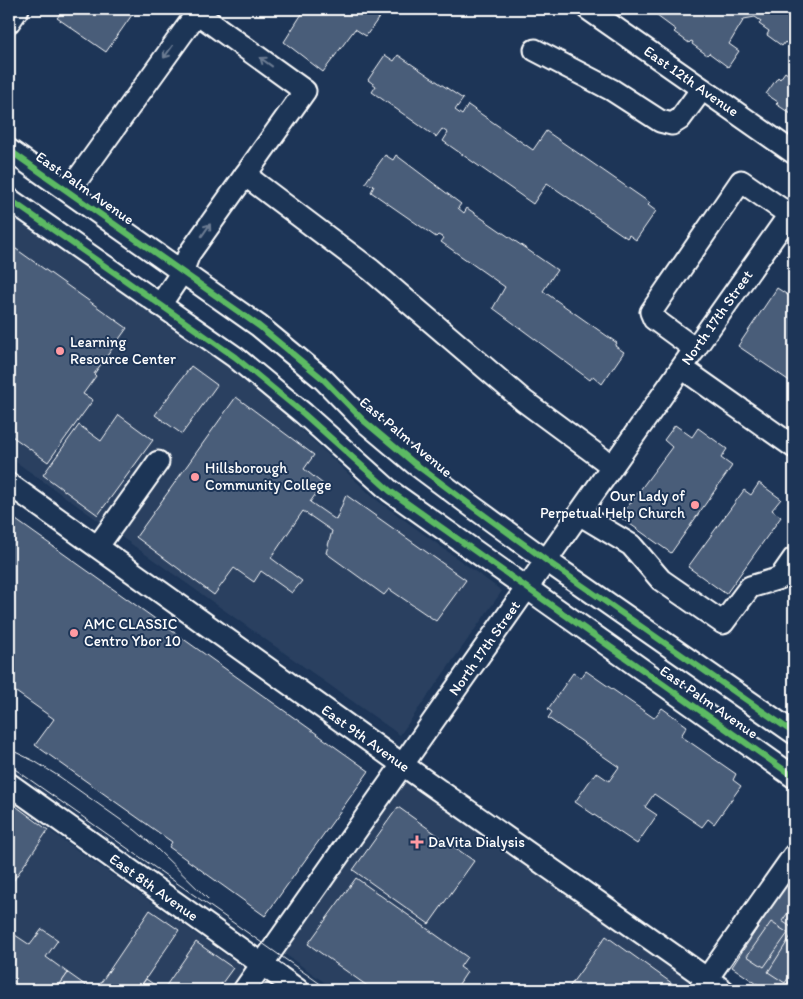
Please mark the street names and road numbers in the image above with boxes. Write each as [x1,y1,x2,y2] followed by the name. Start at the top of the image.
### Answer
[640,42,742,120] street label: East 12th Avenue
[32,147,138,229] street label: East Palm Avenue
[677,266,757,369] street label: North 17th Street
[356,393,456,481] street label: East Palm Avenue
[445,597,524,699] street label: North 17th Street
[656,661,762,743] street label: East Palm Avenue
[318,701,413,776] street label: East 9th Avenue
[106,850,202,925] street label: East 8th Avenue

